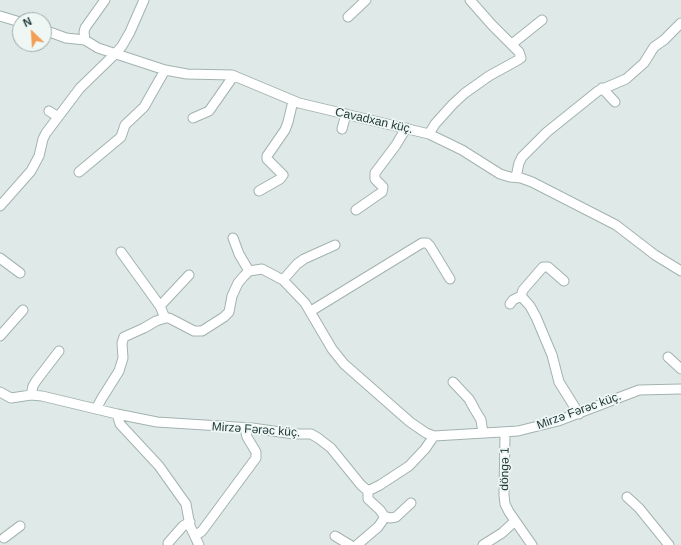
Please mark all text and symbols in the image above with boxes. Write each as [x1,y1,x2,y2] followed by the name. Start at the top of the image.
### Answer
[12,12,52,52] north arrow
[21,15,33,29] text: N
[334,105,414,137] street label: Cavadxan küç.
[535,389,623,433] street label: Mirzə Fərəc küç.
[211,420,301,440] street label: Mirzə Fərəc küç.
[497,447,513,491] street label: döngə 1

